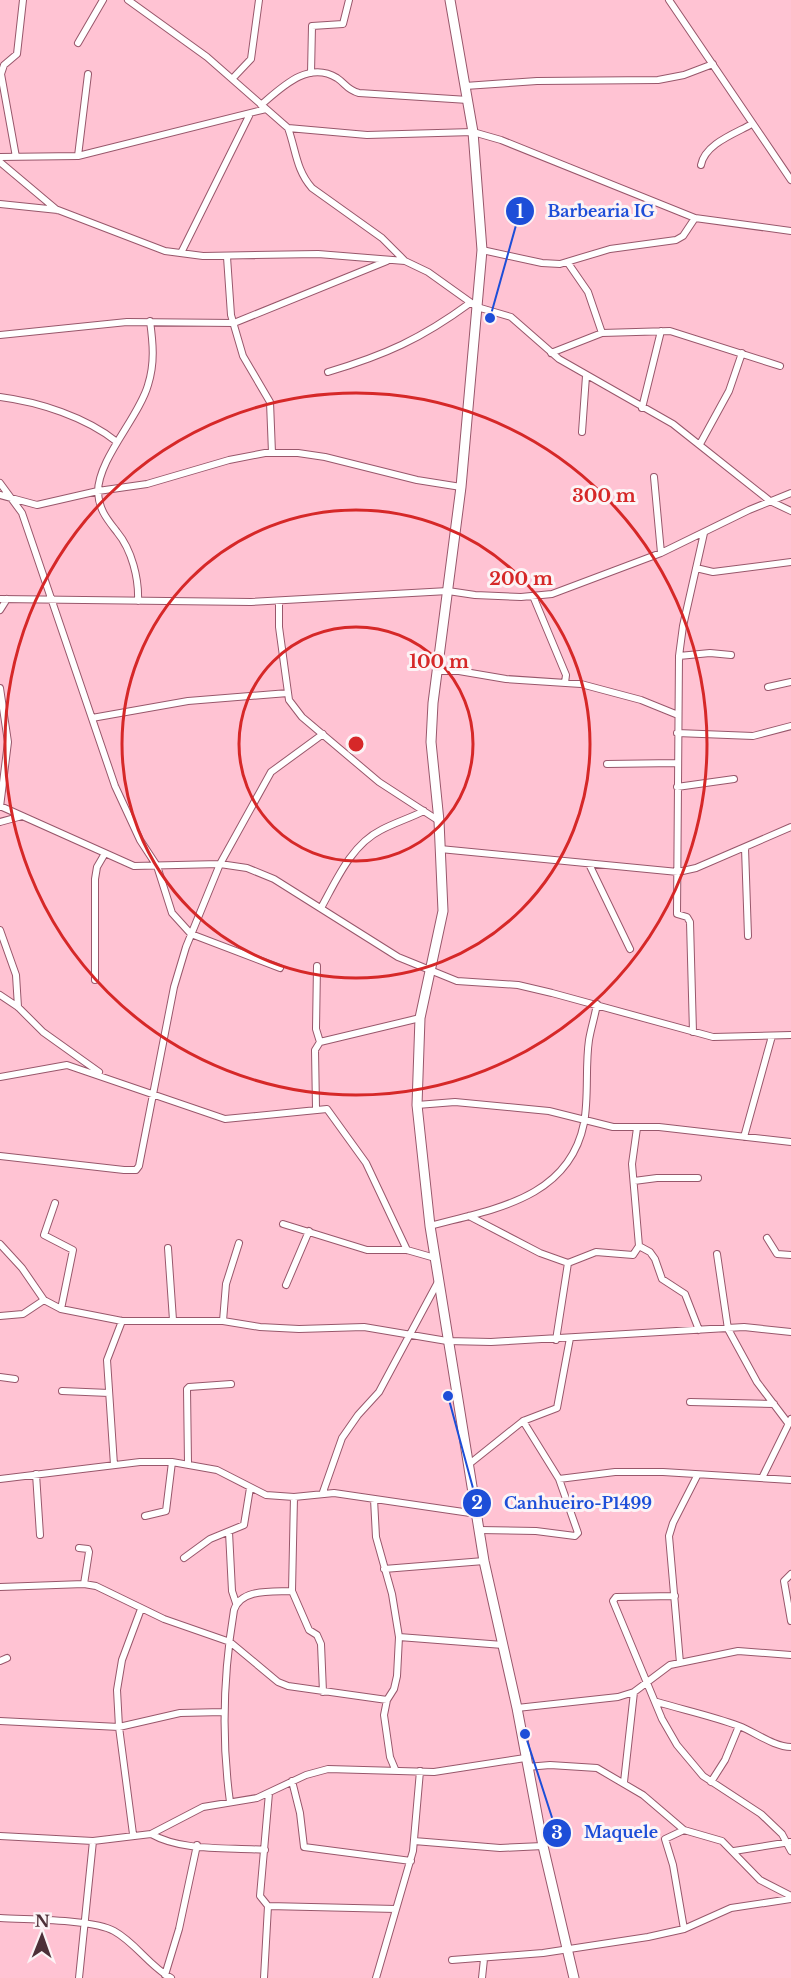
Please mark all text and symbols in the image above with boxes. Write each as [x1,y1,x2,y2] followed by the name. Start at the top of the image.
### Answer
[505,194,666,228] callout: Barbearia IG
[516,201,524,223] text: 1
[547,201,655,221] text: Barbearia IG
[572,485,636,507] text: 300 m
[489,568,553,590] text: 200 m
[409,651,469,673] text: 100 m
[346,734,366,754] centre of rings
[462,1486,664,1520] callout: Canhueiro-P1499
[471,1492,483,1514] text: 2
[504,1493,652,1513] text: Canhueiro-P1499
[542,1816,670,1850] callout: Maquele
[551,1822,563,1844] text: 3
[584,1822,658,1842] text: Maquele
[12,1906,72,1966] north arrow
[35,1911,50,1931] text: N

